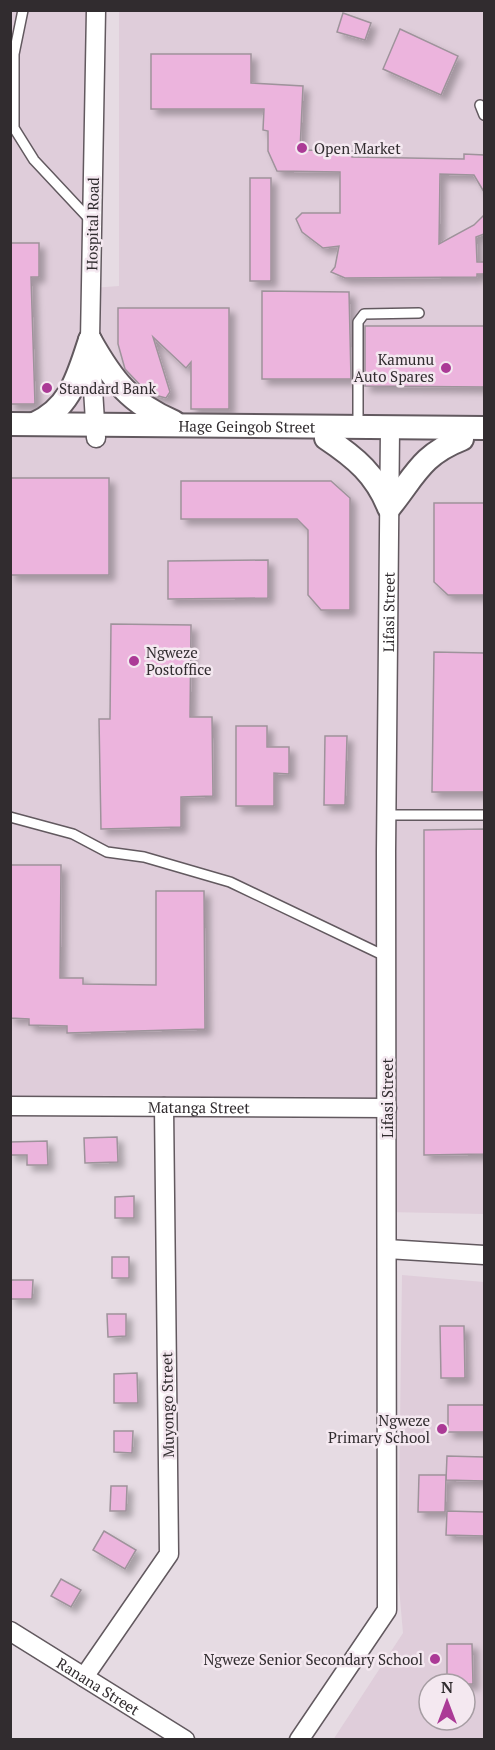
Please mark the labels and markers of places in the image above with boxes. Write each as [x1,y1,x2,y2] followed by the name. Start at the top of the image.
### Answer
[314,138,401,158] place label: Open Market
[295,141,309,155] marker: Open Market
[354,349,434,386] place label: Kamunu Auto Spares
[439,361,453,375] marker: Kamunu Auto Spares
[59,378,156,398] place label: Standard Bank
[40,381,54,395] marker: Standard Bank
[146,642,212,679] place label: Ngweze Postoffice
[127,654,141,668] marker: Ngweze Postoffice
[328,1410,430,1447] place label: Ngweze Primary School
[435,1422,449,1436] marker: Ngweze Primary School
[203,1649,423,1669] place label: Ngweze Senior Secondary School
[428,1652,442,1666] marker: Ngweze Senior Secondary School

